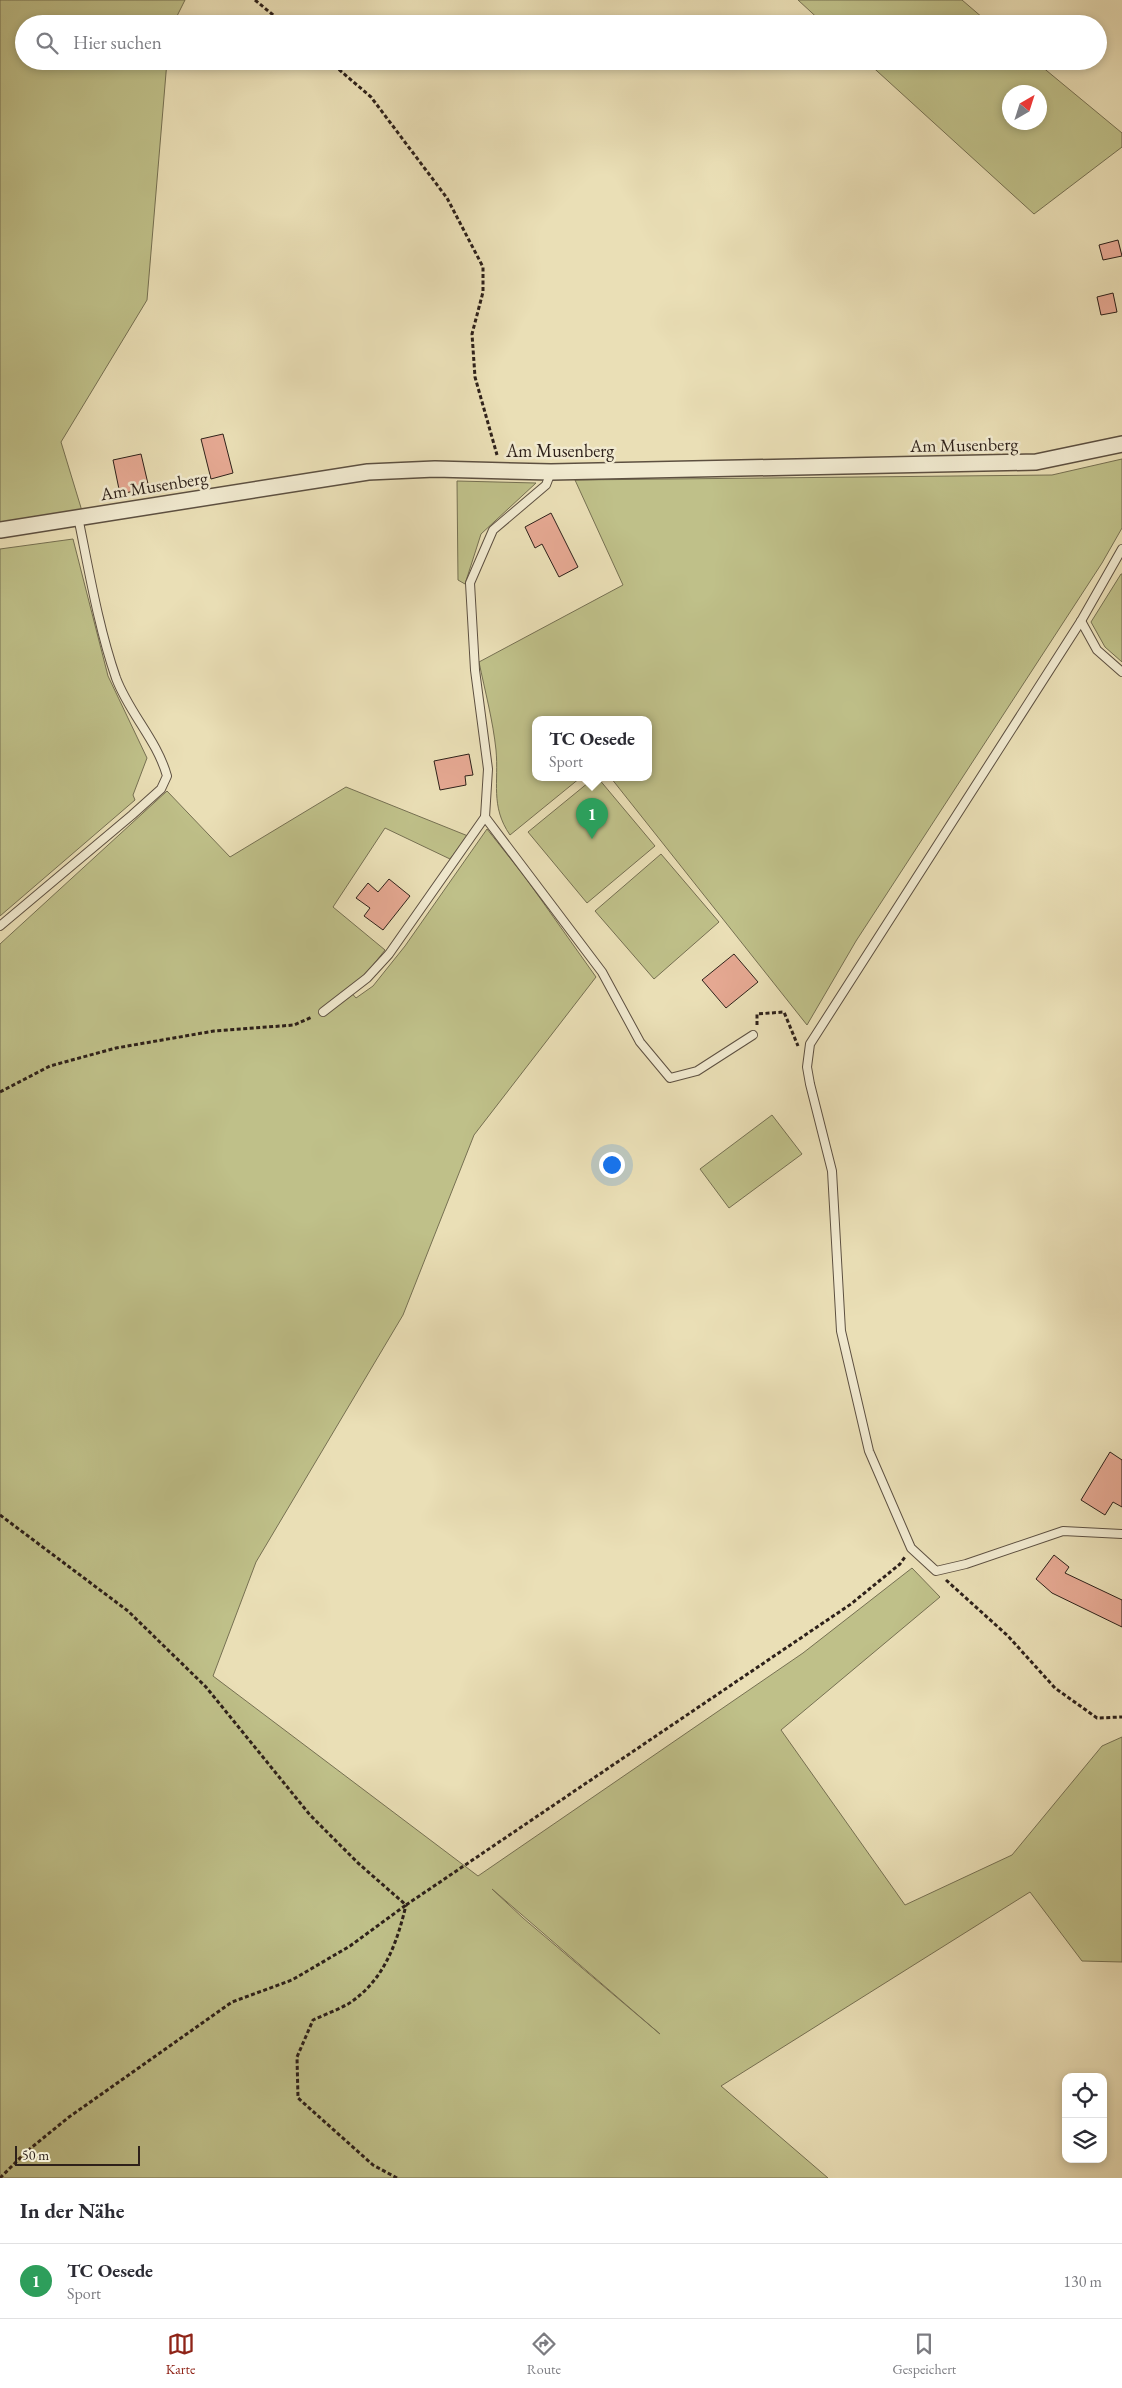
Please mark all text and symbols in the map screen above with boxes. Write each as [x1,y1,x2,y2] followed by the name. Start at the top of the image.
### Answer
[15,15,1107,70] search box
[33,29,61,57] icon: search
[73,30,162,55] text: Hier suchen
[1002,85,1047,130] north arrow
[909,432,1018,457] street label: Am Musenberg
[505,439,614,462] street label: Am Musenberg
[98,466,209,505] street label: Am Musenberg
[532,716,652,781] popup
[549,726,635,751] text: TC Oesede
[549,751,583,772] text: Sport
[576,798,608,839] pin: 1
[599,1152,625,1178] your location
[1062,2073,1107,2163] map controls
[1062,2073,1107,2118] button: locate
[1062,2118,1107,2163] button: layers
[15,2143,140,2166] scale bar
[22,2146,49,2164] text: 50 m
[20,2197,125,2224] text: In der Nähe
[67,2258,153,2283] text: TC Oesede
[32,2271,40,2292] text: 1
[1063,2271,1102,2292] text: 130 m
[67,2283,101,2304] text: Sport
[166,2330,195,2378] tab: Karte
[527,2330,561,2378] tab: Route
[892,2330,956,2378] tab: Gespeichert

